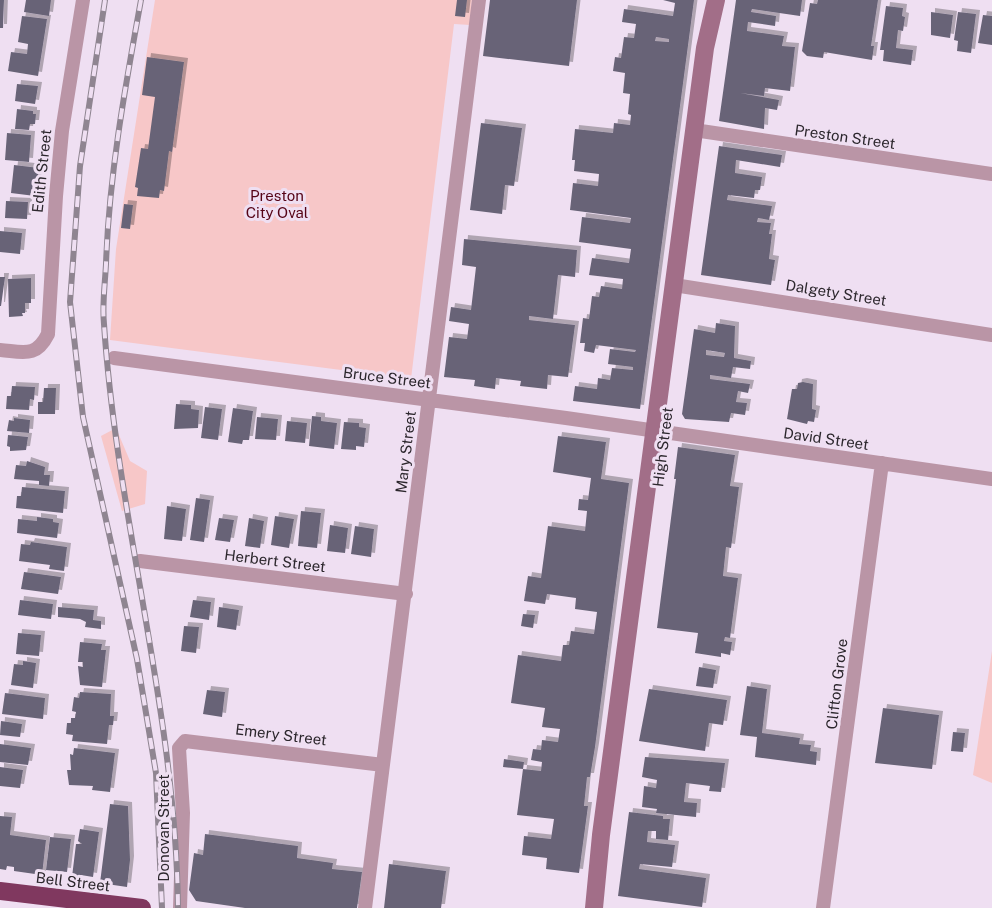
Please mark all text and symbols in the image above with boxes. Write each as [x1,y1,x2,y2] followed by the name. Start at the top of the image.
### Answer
[794,121,897,152] street label: Preston Street
[29,128,54,214] street label: Edith Street
[246,187,308,221] park label: Preston City Oval
[784,276,888,309] street label: Dalgety Street
[342,364,432,391] street label: Bruce Street
[649,406,676,488] street label: High Street
[392,410,419,494] street label: Mary Street
[782,424,870,453] street label: David Street
[223,546,327,575] street label: Herbert Street
[822,638,851,730] street label: Clifton Grove
[234,720,328,749] street label: Emery Street
[155,774,172,882] street label: Donovan Street
[35,869,111,895] street label: Bell Street

